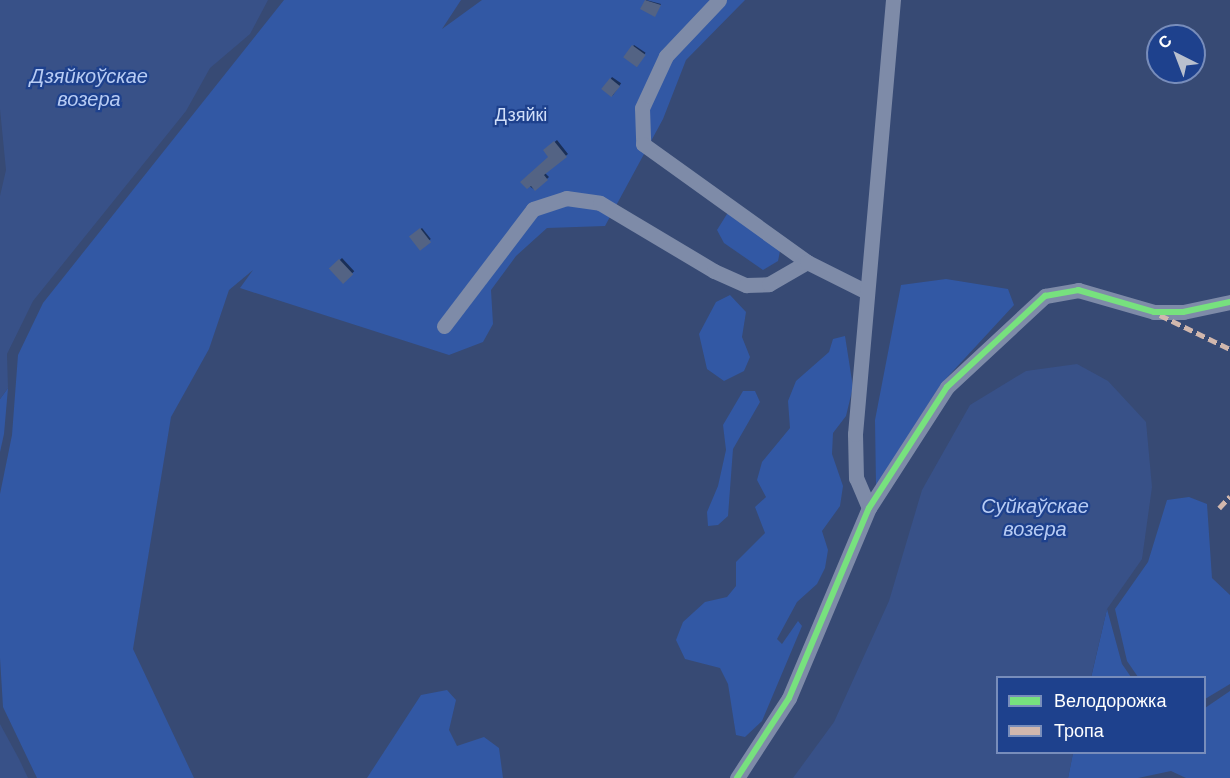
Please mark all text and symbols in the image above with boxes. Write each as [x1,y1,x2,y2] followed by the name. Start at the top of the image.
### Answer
[1146,24,1206,84] north arrow
[1155,32,1175,52] text: С
[30,65,148,112] water label: Дзяйкоўскае возера
[495,104,547,126] park label: Дзяйкі
[981,495,1089,542] water label: Суйкаўскае возера
[996,676,1206,754] legend
[1054,691,1166,711] text: Велодорожка
[1054,721,1104,741] text: Тропа

